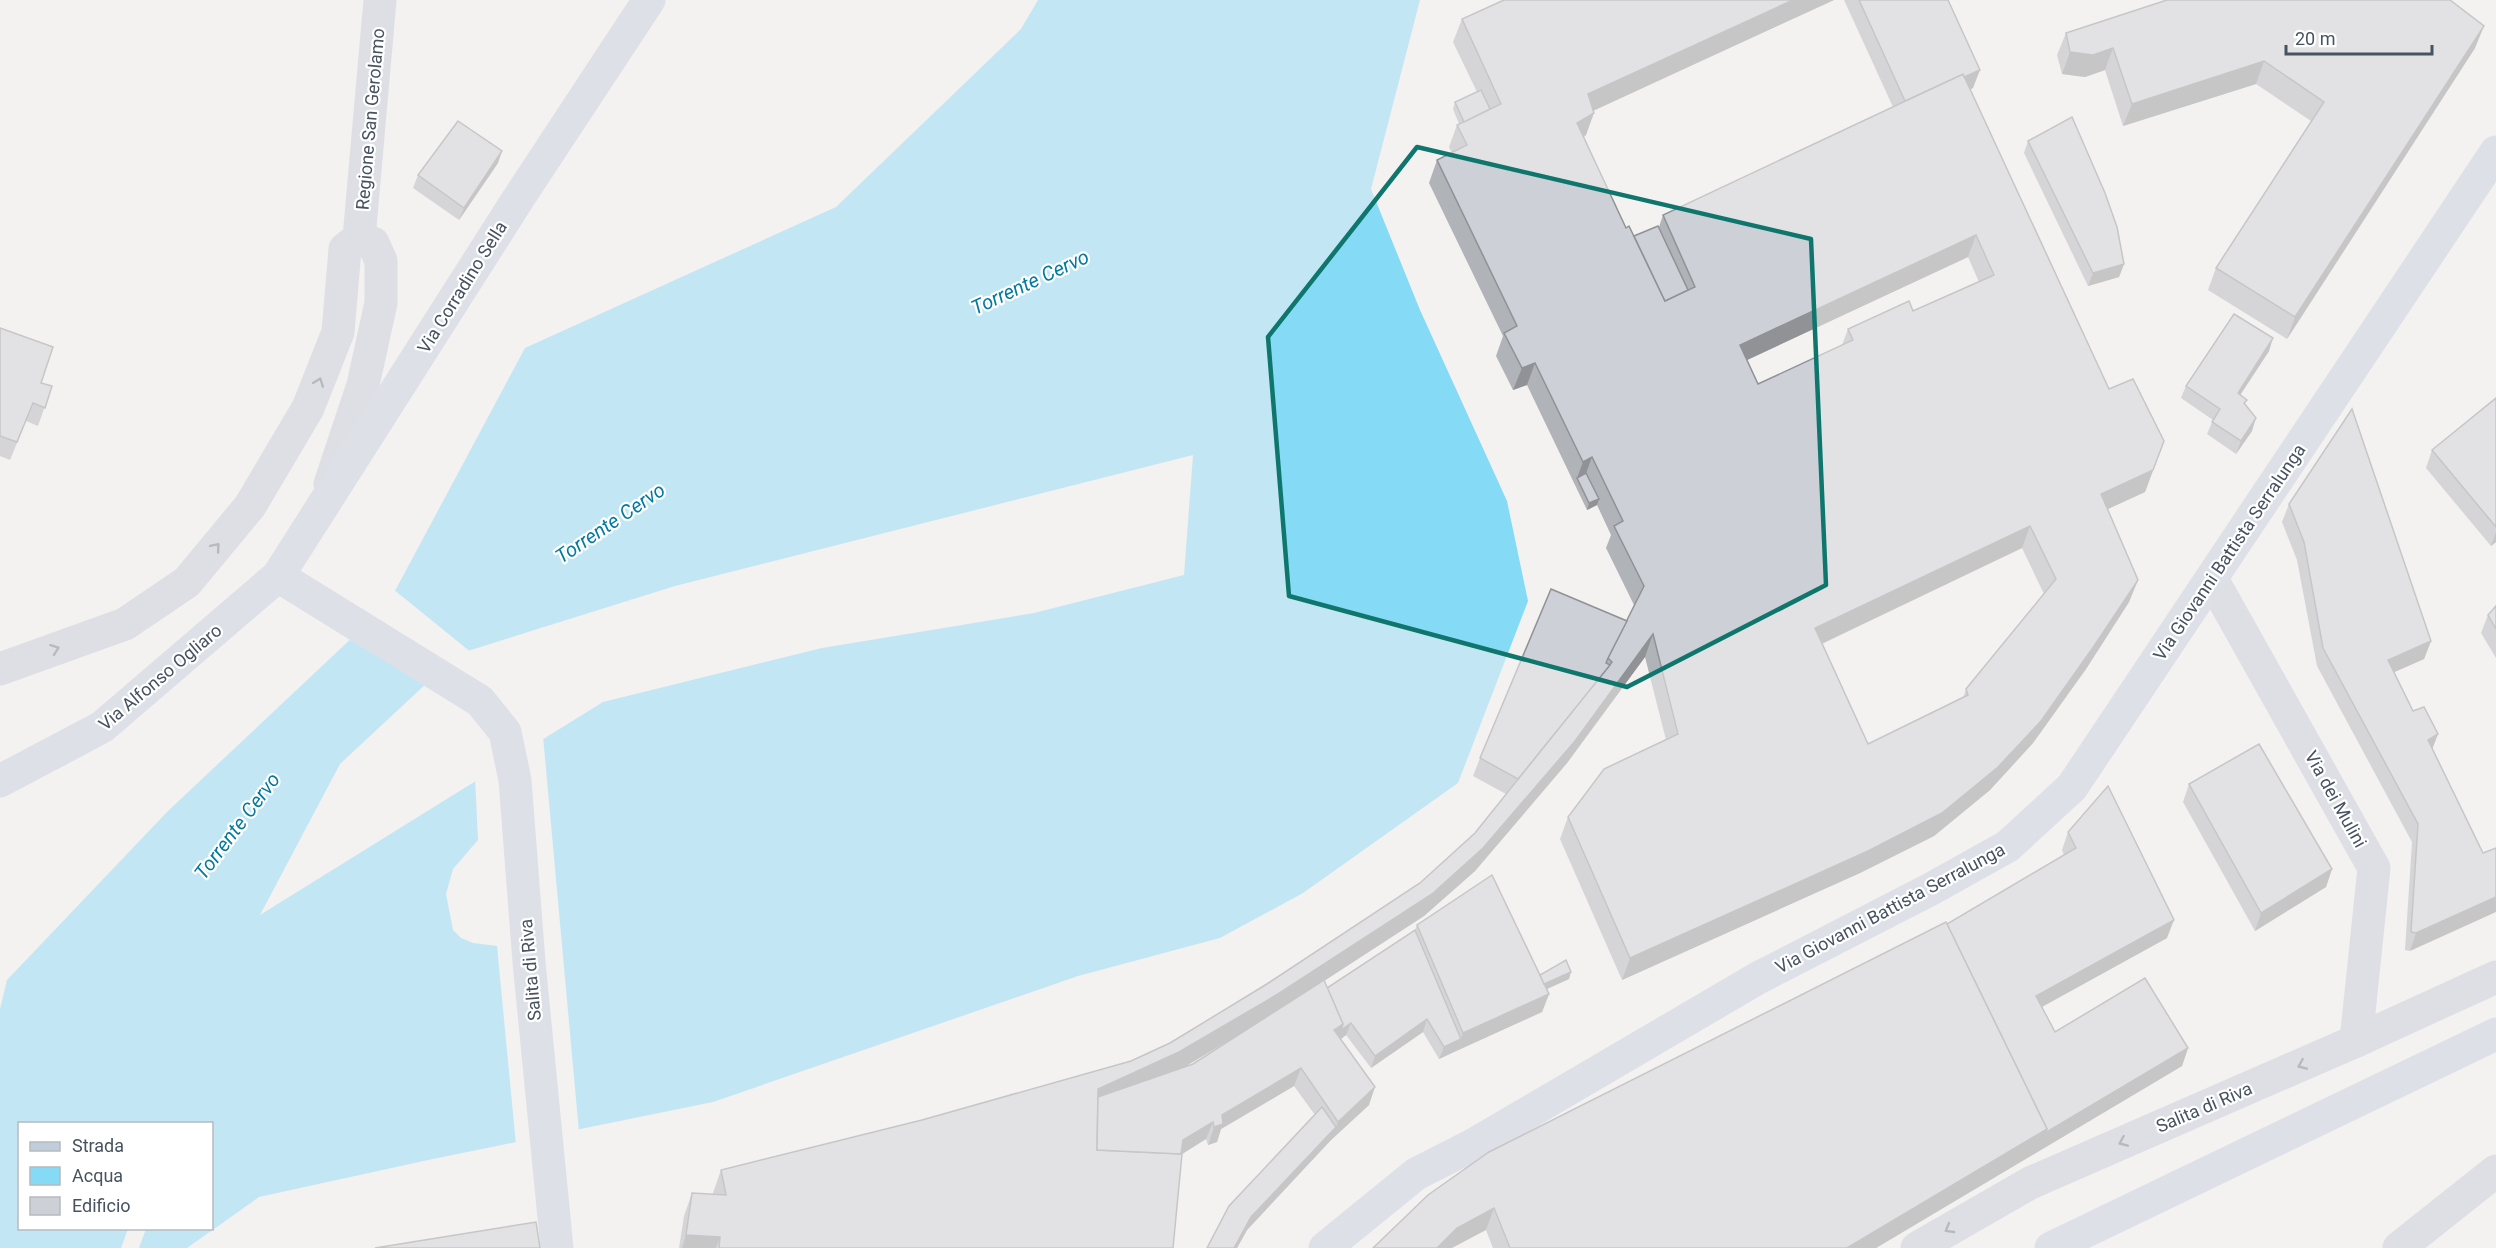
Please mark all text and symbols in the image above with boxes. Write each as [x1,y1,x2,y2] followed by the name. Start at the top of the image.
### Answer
[2286,18,2432,56] scale bar
[352,27,388,211] street label: Regione San Gerolamo
[2295,28,2335,49] text: 20 m
[413,217,511,357] street label: Via Corradino Sella
[967,244,1093,320] water label: Torrente Cervo
[311,377,324,388] one-way arrow
[2149,440,2309,664] street label: Via Giovanni Battista Serralunga
[551,478,669,568] water label: Torrente Cervo
[209,543,220,554] one-way arrow
[94,619,226,735] street label: Via Alfonso Ogliaro
[49,643,60,656] one-way arrow
[2301,747,2371,851] street label: Via dei Mulini
[189,768,285,884] water label: Torrente Cervo
[1772,839,2008,977] street label: Via Giovanni Battista Serralunga
[515,918,545,1022] street label: Salita di Riva
[2298,1057,2309,1069] one-way arrow
[2153,1077,2255,1137] street label: Salita di Riva
[18,1122,213,1230] legend
[72,1135,124,1156] text: Strada
[2119,1135,2130,1147] one-way arrow
[72,1165,123,1186] text: Acqua
[72,1195,131,1216] text: Edificio
[1945,1222,1955,1234] one-way arrow

